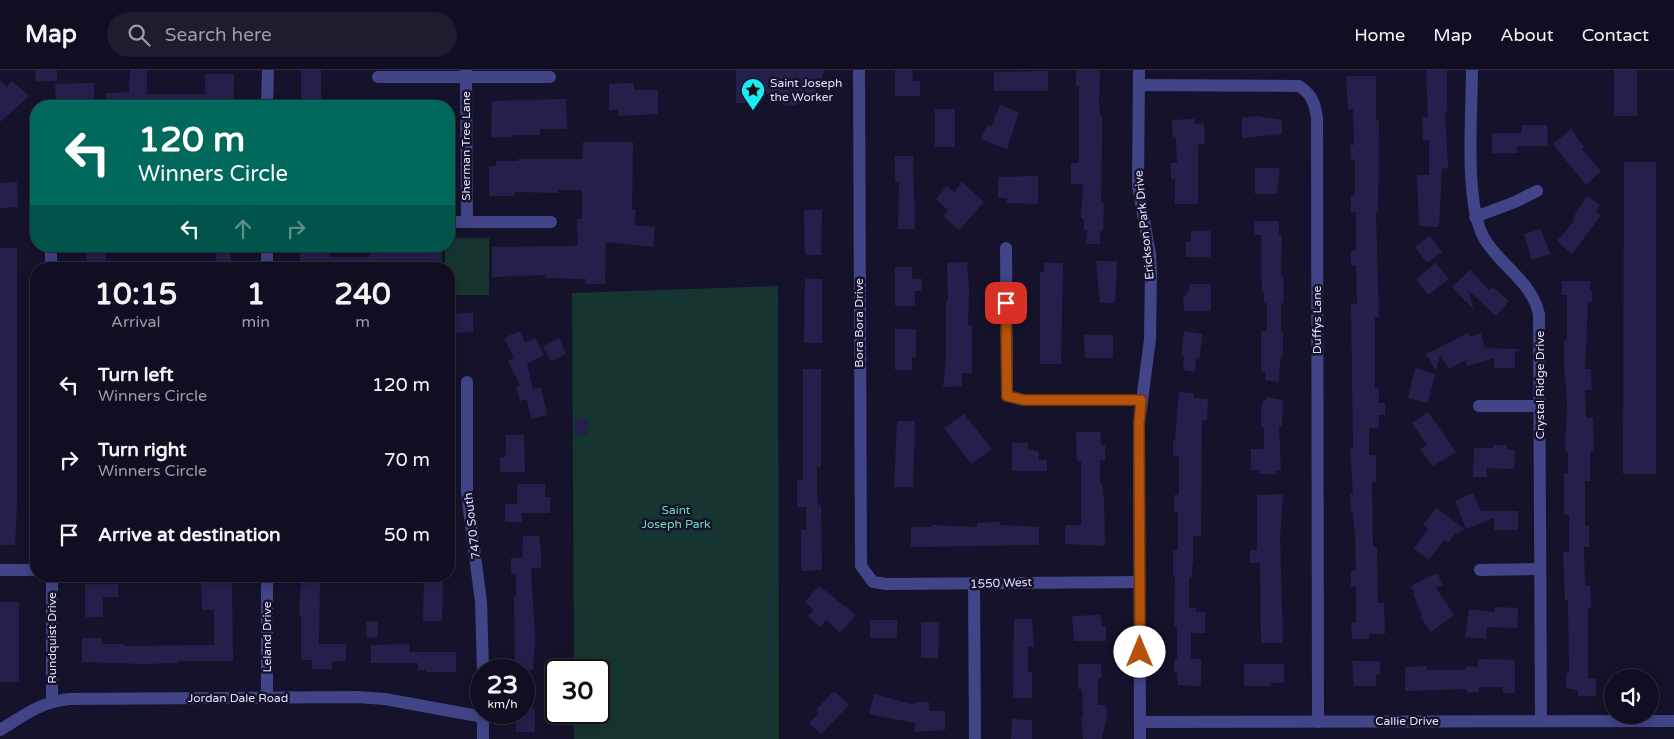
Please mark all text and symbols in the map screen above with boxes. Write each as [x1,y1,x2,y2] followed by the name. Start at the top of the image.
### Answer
[107,12,457,57] search box
[25,20,77,49] text: Map
[125,21,153,49] icon: search
[165,24,272,46] text: Search here
[1354,24,1405,46] text: Home
[1433,24,1472,46] text: Map
[1500,24,1554,46] text: About
[1582,24,1649,46] text: Contact
[770,76,842,104] place label: Saint Joseph the Worker
[740,77,766,111] place icon: Saint Joseph the Worker
[459,91,473,201] street label: Sherman Tree Lane
[138,119,245,161] text: 120 m
[55,120,120,185] icon: left
[138,161,288,187] text: Winners Circle
[1131,169,1157,280] street label: Erickson Park Drive
[176,215,204,243] icon: left
[229,215,257,243] icon: ahead
[282,215,310,243] icon: right
[94,276,177,313] text: 10:15
[246,276,265,313] text: 1
[334,276,391,313] text: 240
[852,278,866,368] street label: Bora Bora Drive
[985,282,1027,324] pin
[1310,285,1324,354] street label: Duffys Lane
[992,289,1020,317] icon: arrive
[111,312,161,332] text: Arrival
[242,312,270,332] text: min
[355,312,370,332] text: m
[1533,331,1547,439] street label: Crystal Ridge Drive
[98,364,174,386] text: Turn left
[55,371,83,399] icon: left
[372,374,430,396] text: 120 m
[98,386,207,406] text: Winners Circle
[98,439,186,461] text: Turn right
[55,446,83,474] icon: right
[384,449,430,471] text: 70 m
[98,461,207,481] text: Winners Circle
[461,492,483,560] street label: 7470 South
[641,503,711,531] park label: Saint Joseph Park
[55,521,83,549] icon: arrive
[98,524,281,546] text: Arrive at destination
[384,524,430,546] text: 50 m
[970,575,1033,591] street label: 1550 West
[45,592,59,684] street label: Rundquist Drive
[260,601,274,673] street label: Leland Drive
[1113,625,1165,677] position arrow
[545,659,610,724] speed limit sign: 30
[1604,669,1659,724] map controls
[1604,669,1659,724] button: sound
[487,670,518,700] text: 23
[188,691,288,705] street label: Jordan Dale Road
[487,697,518,711] text: km/h
[1375,714,1439,728] street label: Callie Drive

